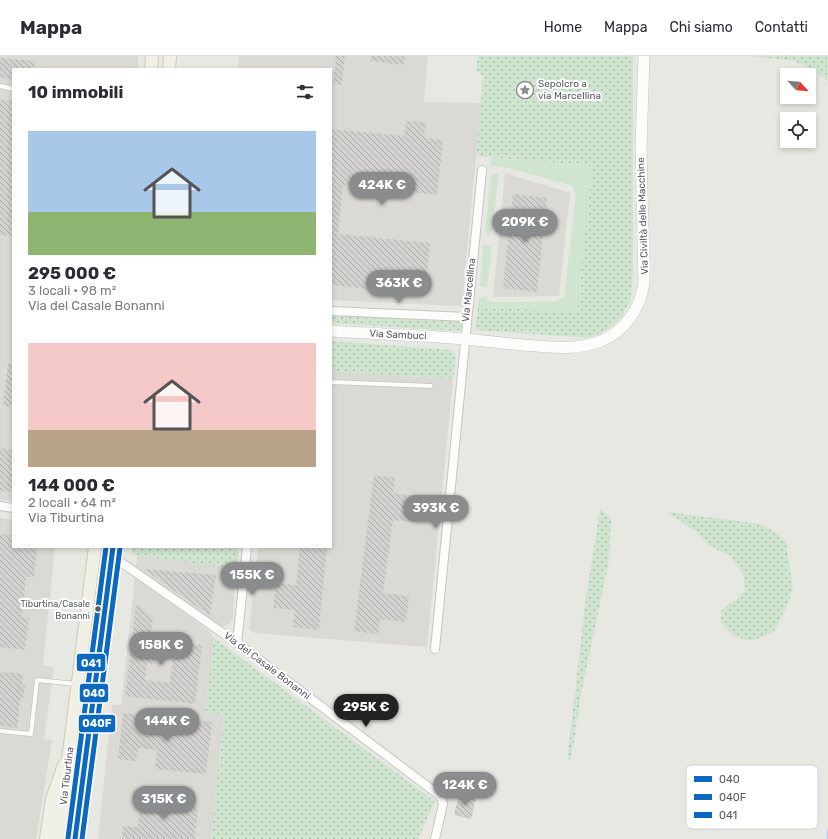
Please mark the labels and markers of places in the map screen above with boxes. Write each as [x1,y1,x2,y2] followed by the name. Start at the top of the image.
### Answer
[538,78,601,102] place label: Sepolcro a via Marcellina
[515,80,535,100] place icon: Sepolcro a via Marcellina
[349,172,415,206] pin: 424K €
[492,209,558,243] pin: 209K €
[366,270,432,304] pin: 363K €
[403,495,469,529] pin: 393K €
[219,562,285,596] pin: 155K €
[20,599,90,621] place label: Tiburtina/Casale Bonanni
[93,604,103,614] marker: Tiburtina/Casale Bonanni
[128,632,194,666] pin: 158K €
[333,694,399,728] pin: 295K €
[134,708,200,742] pin: 144K €
[432,772,498,806] pin: 124K €
[131,786,197,820] pin: 315K €

